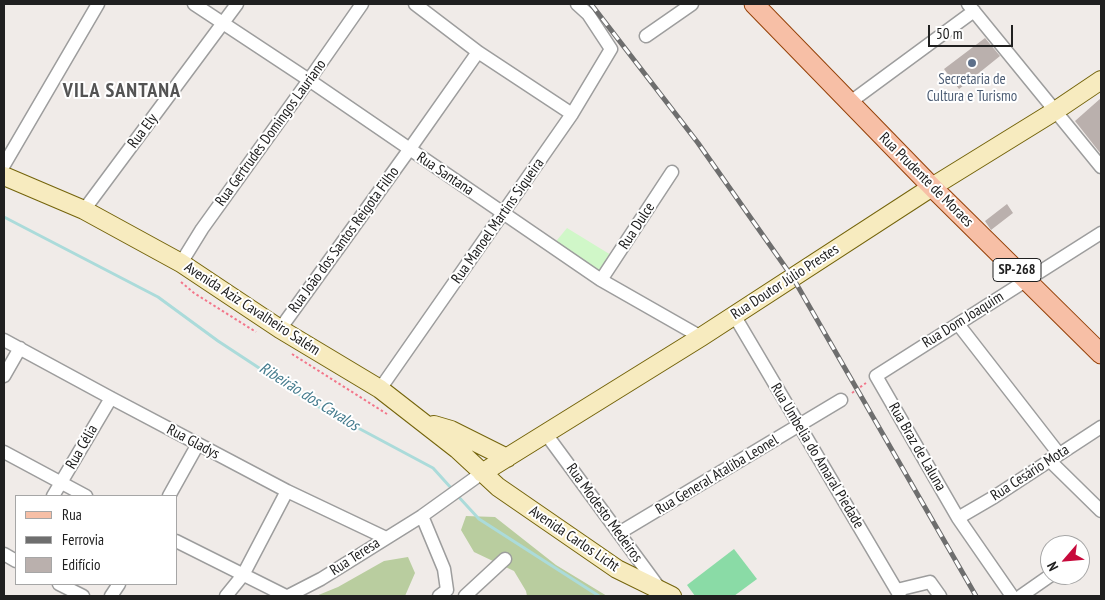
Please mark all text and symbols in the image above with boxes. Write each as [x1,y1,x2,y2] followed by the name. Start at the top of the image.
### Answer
[930,15,1015,47] scale bar
[936,24,962,43] text: 50 m
[212,56,330,210] street label: Rua Gertrudes Domingos Lauriano
[966,57,978,69] marker: Secretaria de Cultura e Turismo
[927,71,1017,106] place label: Secretaria de Cultura e Turismo
[61,79,183,103] district label: VILA SANTANA
[124,110,162,152] street label: Rua Ely
[875,129,977,231] street label: Rua Prudente de Moraes
[413,148,477,200] street label: Rua Santana
[448,155,548,287] street label: Rua Manoel Martins Siqueira
[285,164,403,316] street label: Rua João dos Santos Reigota Filho
[615,199,659,253] street label: Rua Dulce
[728,240,842,324] street label: Rua Doutor Júlio Prestes
[181,258,323,360] street label: Avenida Aziz Cavalheiro Salém
[993,258,1041,282] road number: SP-268
[919,288,1007,352] street label: Rua Dom Joaquim
[256,359,362,435] water label: Ribeirão dos Cavalos
[766,380,868,532] street label: Rua Umbelia do Amaral Piedade
[884,400,950,494] street label: Rua Braz de Laluna
[164,421,222,463] street label: Rua Gladys
[62,422,102,472] street label: Rua Célia
[652,431,782,519] street label: Rua General Ataliba Leonel
[987,441,1073,505] street label: Rua Cesário Mota
[562,460,646,566] street label: Rua Modesto Medeiros
[15,495,178,585] legend
[526,502,622,576] street label: Avenida Carlos Licht
[62,505,82,524] text: Rua
[62,530,104,549] text: Ferrovia
[327,534,383,580] street label: Rua Teresa
[1040,535,1090,585] north arrow
[62,555,100,574] text: Edifício
[1043,559,1062,574] text: N

